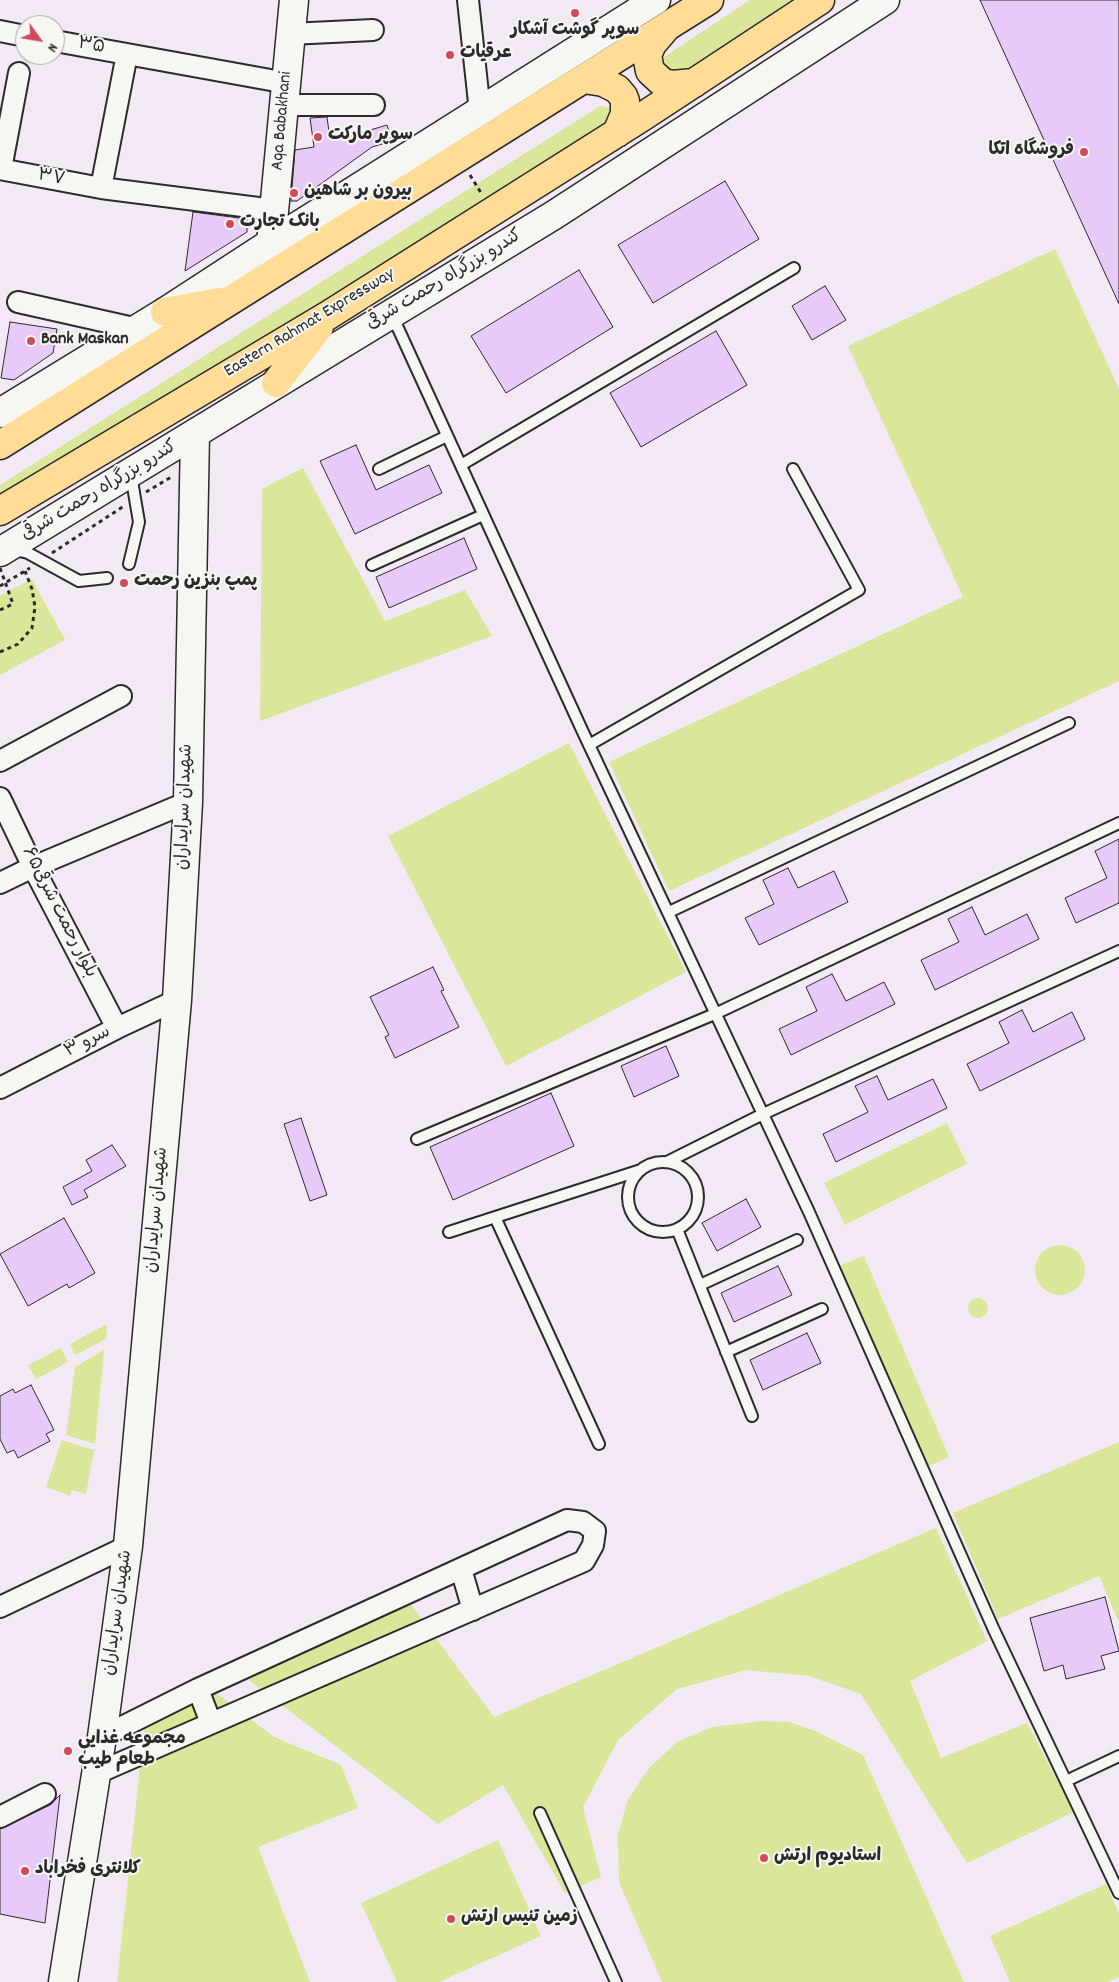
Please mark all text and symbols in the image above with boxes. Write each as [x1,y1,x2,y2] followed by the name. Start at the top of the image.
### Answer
[569,7,581,19] marker: سوپر گوشت آشکار
[15,15,65,65] north arrow
[511,21,639,43] place label: سوپر گوشت آشکار
[76,34,106,60] street label: ۳۵
[42,39,62,56] text: N
[460,44,512,66] place label: عرقیات
[444,49,456,61] marker: عرقیات
[268,71,298,171] street label: Aqa Babakhani
[328,126,413,148] place label: سوپر مارکت
[312,131,324,143] marker: سوپر مارکت
[988,141,1074,163] place label: فروشگاه اتکا
[1078,146,1090,158] marker: فروشگاه اتکا
[35,166,67,192] street label: ۳۷
[304,182,412,204] place label: بیرون بر شاهین
[288,187,300,199] marker: بیرون بر شاهین
[240,213,320,235] place label: بانک تجارت
[224,218,236,230] marker: بانک تجارت
[363,226,527,336] street label: کندرو بزرگراه رحمت شرقی
[221,264,399,384] street label: Eastern Rahmat Expressway
[41,330,128,352] place label: Bank Maskan
[25,335,37,347] marker: Bank Maskan
[18,437,182,547] street label: کندرو بزرگراه رحمت شرقی
[134,572,257,594] place label: پمپ بنزین رحمت
[118,577,130,589] marker: پمپ بنزین رحمت
[173,743,199,871] street label: شهیدان سرایداران
[16,844,100,982] street label: بلوار رحمت شرقی۶۵
[61,1022,115,1064] street label: سرو ۳
[142,1146,174,1274] street label: شهیدان سرایداران
[100,1549,138,1677] street label: شهیدان سرایداران
[78,1730,186,1772] place label: مجموعه غذایی طعام طیب
[62,1745,74,1757] marker: مجموعه غذایی طعام طیب
[774,1847,881,1869] place label: استادیوم ارتش
[758,1852,770,1864] marker: استادیوم ارتش
[35,1860,141,1882] place label: کلانتری فخراباد
[19,1865,31,1877] marker: کلانتری فخراباد
[461,1908,578,1930] place label: زمین تنیس ارتش
[445,1913,457,1925] marker: زمین تنیس ارتش

